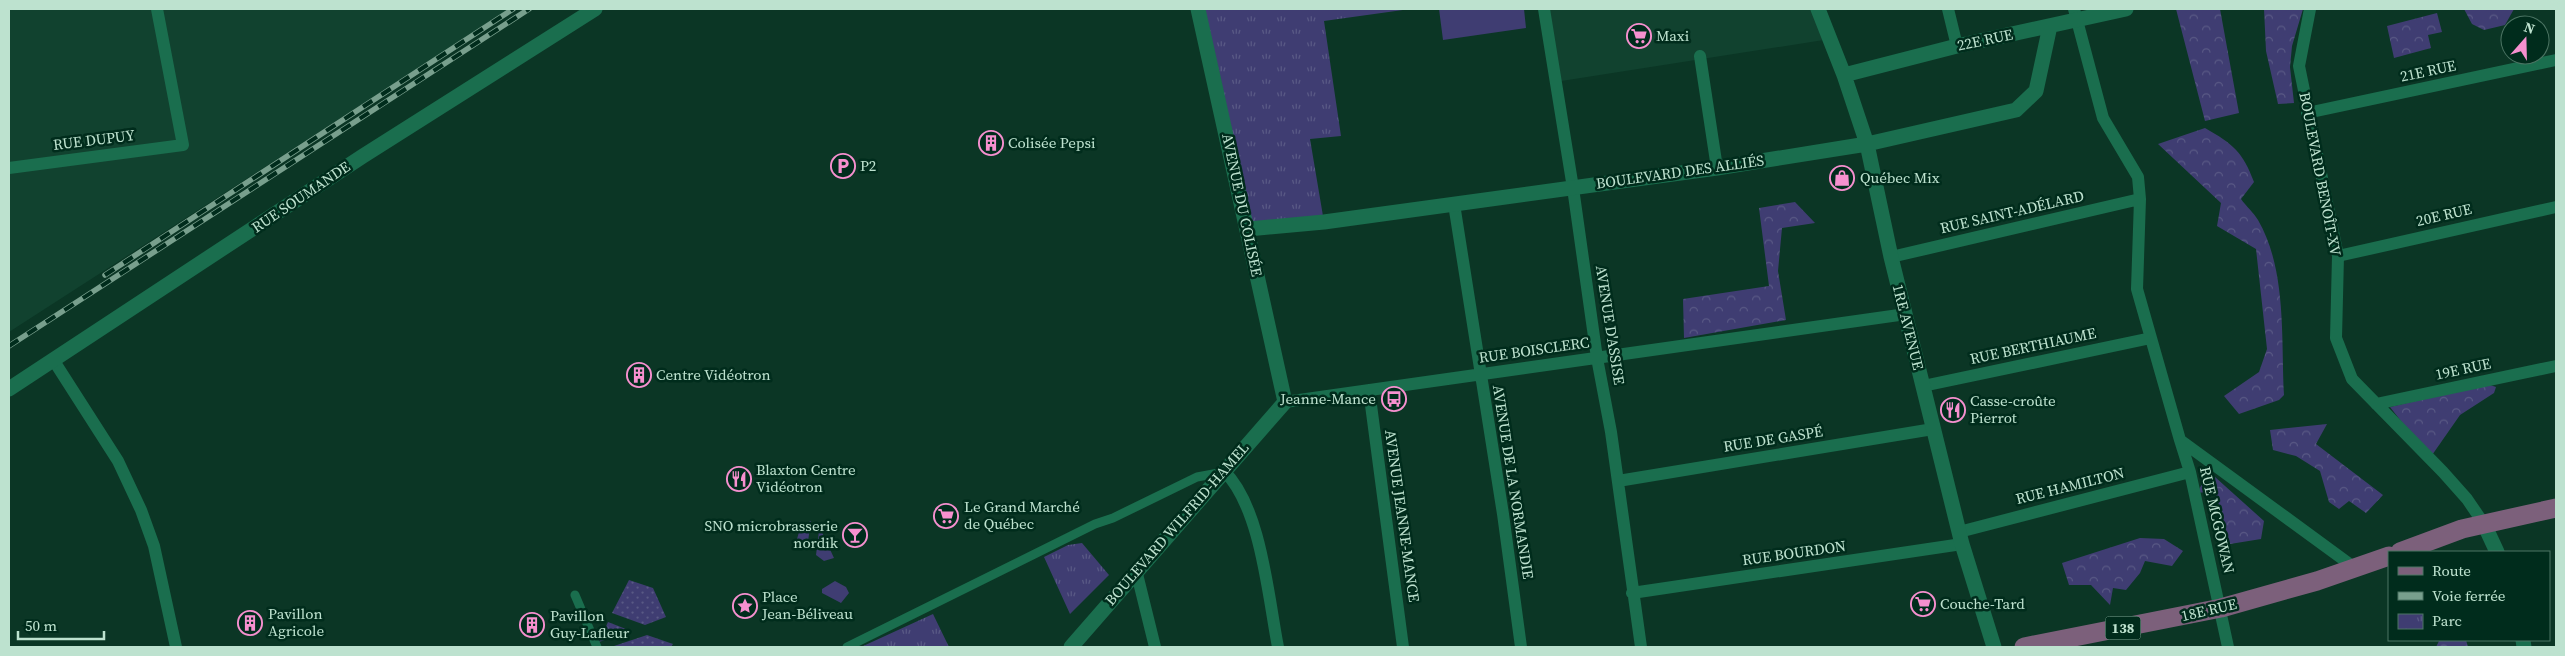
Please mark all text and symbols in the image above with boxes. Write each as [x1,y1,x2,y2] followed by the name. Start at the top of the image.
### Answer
[2500,15,2550,65] north arrow
[2521,17,2538,39] text: N
[1626,23,1652,49] supermarket icon: Maxi
[1955,23,2015,56] street label: 22E RUE
[1656,25,1689,46] place label: Maxi
[2398,54,2458,87] street label: 21E RUE
[2294,90,2347,258] street label: BOULEVARD BENOÎT-XV
[52,124,137,155] street label: RUE DUPUY
[978,130,1004,156] building icon: Colisée Pepsi
[1217,131,1268,278] street label: AVENUE DU COLISÉE
[1008,132,1096,153] place label: Colisée Pepsi
[1595,149,1766,194] street label: BOULEVARD DES ALLIÉS
[830,153,856,179] parking icon: P2
[860,155,876,176] place label: P2
[247,156,354,237] street label: RUE SOUMANDE
[1829,165,1855,191] shop icon: Québec Mix
[1860,167,1940,188] place label: Québec Mix
[1938,185,2086,238] street label: RUE SAINT-ADÉLARD
[2414,198,2474,231] street label: 20E RUE
[1591,264,1630,386] street label: AVENUE D'ASSISE
[1888,282,1929,372] street label: 1RE AVENUE
[1968,322,2098,369] street label: RUE BERTHIAUME
[1477,331,1591,368] street label: RUE BOISCLERC
[2433,352,2493,385] street label: 19E RUE
[626,362,652,388] building icon: Centre Vidéotron
[656,364,771,385] place label: Centre Vidéotron
[1488,383,1539,580] street label: AVENUE DE LA NORMANDIE
[1381,386,1407,412] bus stop icon: Jeanne-Mance
[1279,388,1376,409] place label: Jeanne-Mance
[1970,390,2056,428] place label: Casse-croûte Pierrot
[1940,397,1966,423] restaurant icon: Casse-croûte Pierrot
[1722,420,1824,457] street label: RUE DE GASPÉ
[1380,428,1425,603] street label: AVENUE JEANNE-MANCE
[1100,437,1254,610] street label: BOULEVARD WILFRID-HAMEL
[756,459,856,497] place label: Blaxton Centre Vidéotron
[2013,462,2126,509] street label: RUE HAMILTON
[2195,464,2240,575] street label: RUE MCGOWAN
[726,466,752,492] restaurant icon: Blaxton Centre Vidéotron
[964,496,1080,534] place label: Le Grand Marché de Québec
[933,503,959,529] supermarket icon: Le Grand Marché de Québec
[704,515,839,553] place label: SNO microbrasserie nordik
[842,522,868,548] bar icon: SNO microbrasserie nordik
[1741,535,1847,570] street label: RUE BOURDON
[2388,551,2550,641] legend
[2432,560,2471,581] text: Route
[2432,585,2506,606] text: Voie ferrée
[761,586,853,624] place label: Place Jean-Béliveau
[1910,591,1936,617] supermarket icon: Couche-Tard
[732,593,758,619] place icon: Place Jean-Béliveau
[1940,593,2025,614] place label: Couche-Tard
[2179,593,2239,626] street label: 18E RUE
[268,603,324,641] place label: Pavillon Agricole
[550,605,630,643] place label: Pavillon Guy-Lafleur
[18,608,104,640] scale bar
[237,610,263,636] building icon: Pavillon Agricole
[2432,610,2462,631] text: Parc
[519,612,545,638] building icon: Pavillon Guy-Lafleur
[25,615,57,636] text: 50 m
[2106,616,2140,640] road number: 138

